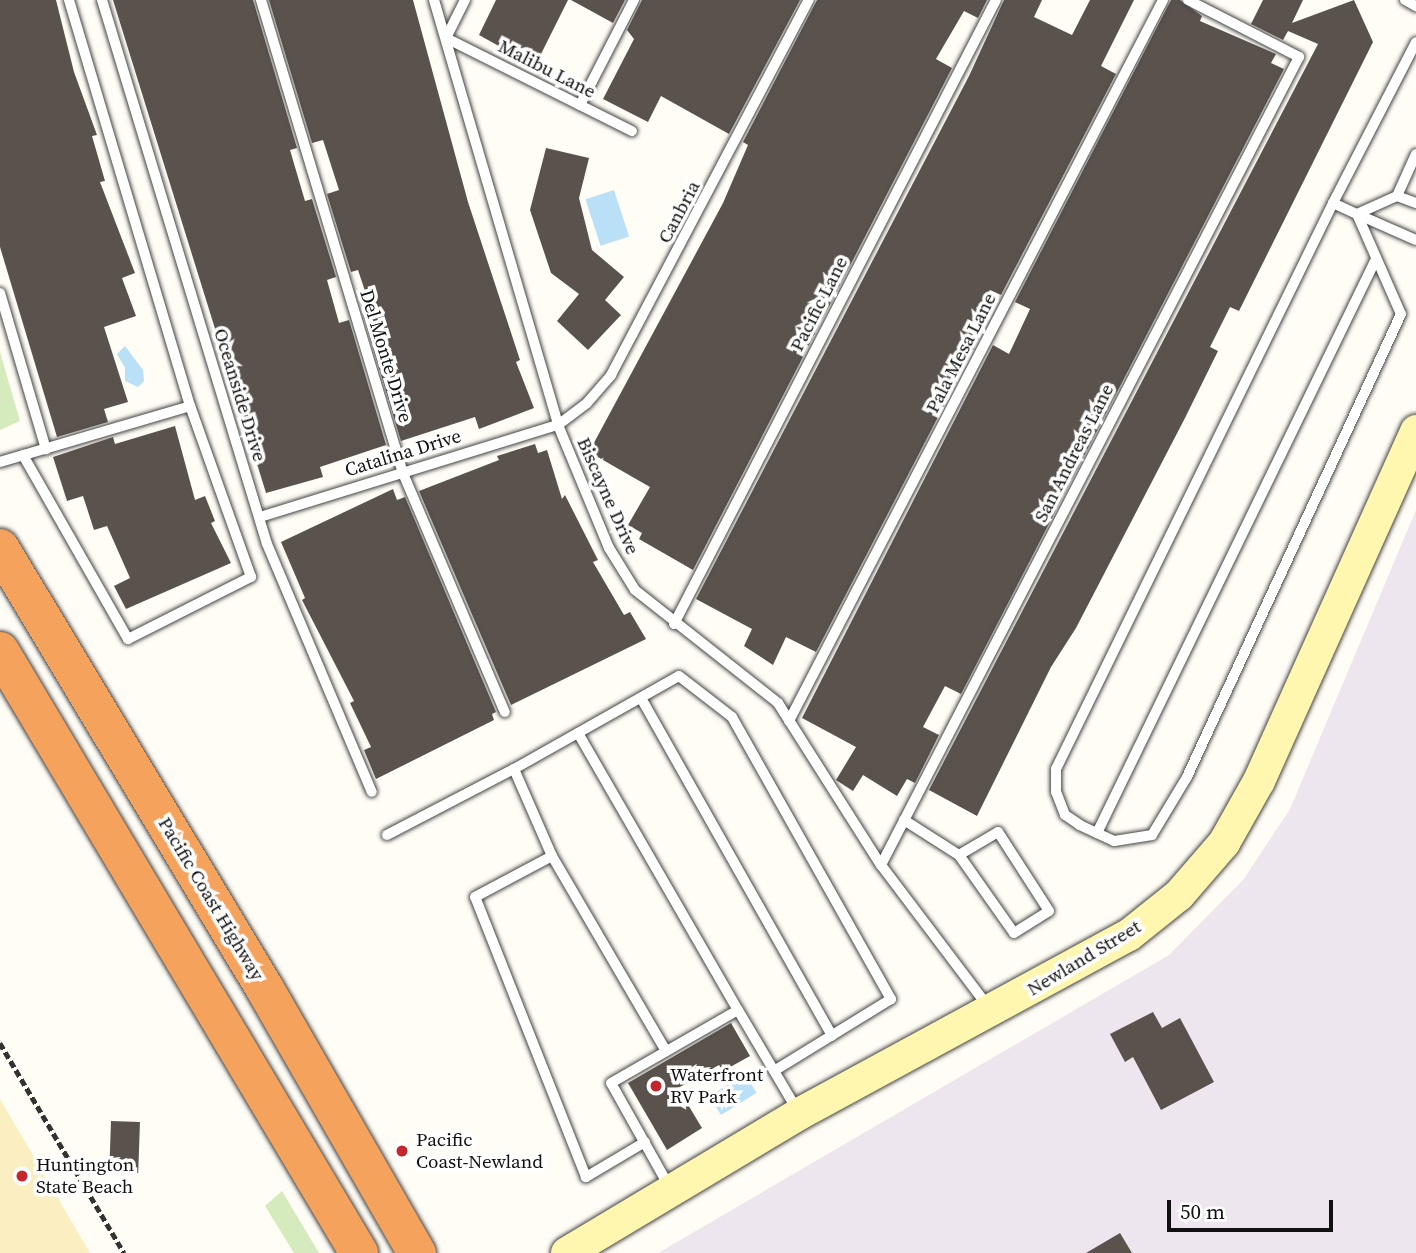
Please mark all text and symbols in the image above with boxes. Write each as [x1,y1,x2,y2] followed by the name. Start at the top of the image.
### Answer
[495,35,599,103] street label: Malibu Lane
[653,177,705,247] street label: Canbria
[785,253,853,355] street label: Pacific Lane
[355,287,417,425] street label: Del Monte Drive
[921,289,1001,417] street label: Pala Mesa Lane
[209,326,271,464] street label: Oceanside Drive
[1029,380,1119,526] street label: San Andreas Lane
[342,425,464,481] street label: Catalina Drive
[572,434,644,558] street label: Biscayne Drive
[153,813,269,985] street label: Pacific Coast Highway
[1023,915,1145,1001] street label: Newland Street
[670,1064,763,1108] place label: Waterfront RV Park
[648,1078,664,1094] marker: Waterfront RV Park
[416,1129,543,1173] place label: Pacific Coast-Newland
[394,1143,410,1159] marker: Pacific Coast-Newland
[36,1154,134,1198] place label: Huntington State Beach
[14,1168,30,1184] marker: Huntington State Beach
[1171,1186,1337,1230] scale bar
[1180,1197,1225,1226] text: 50 m

